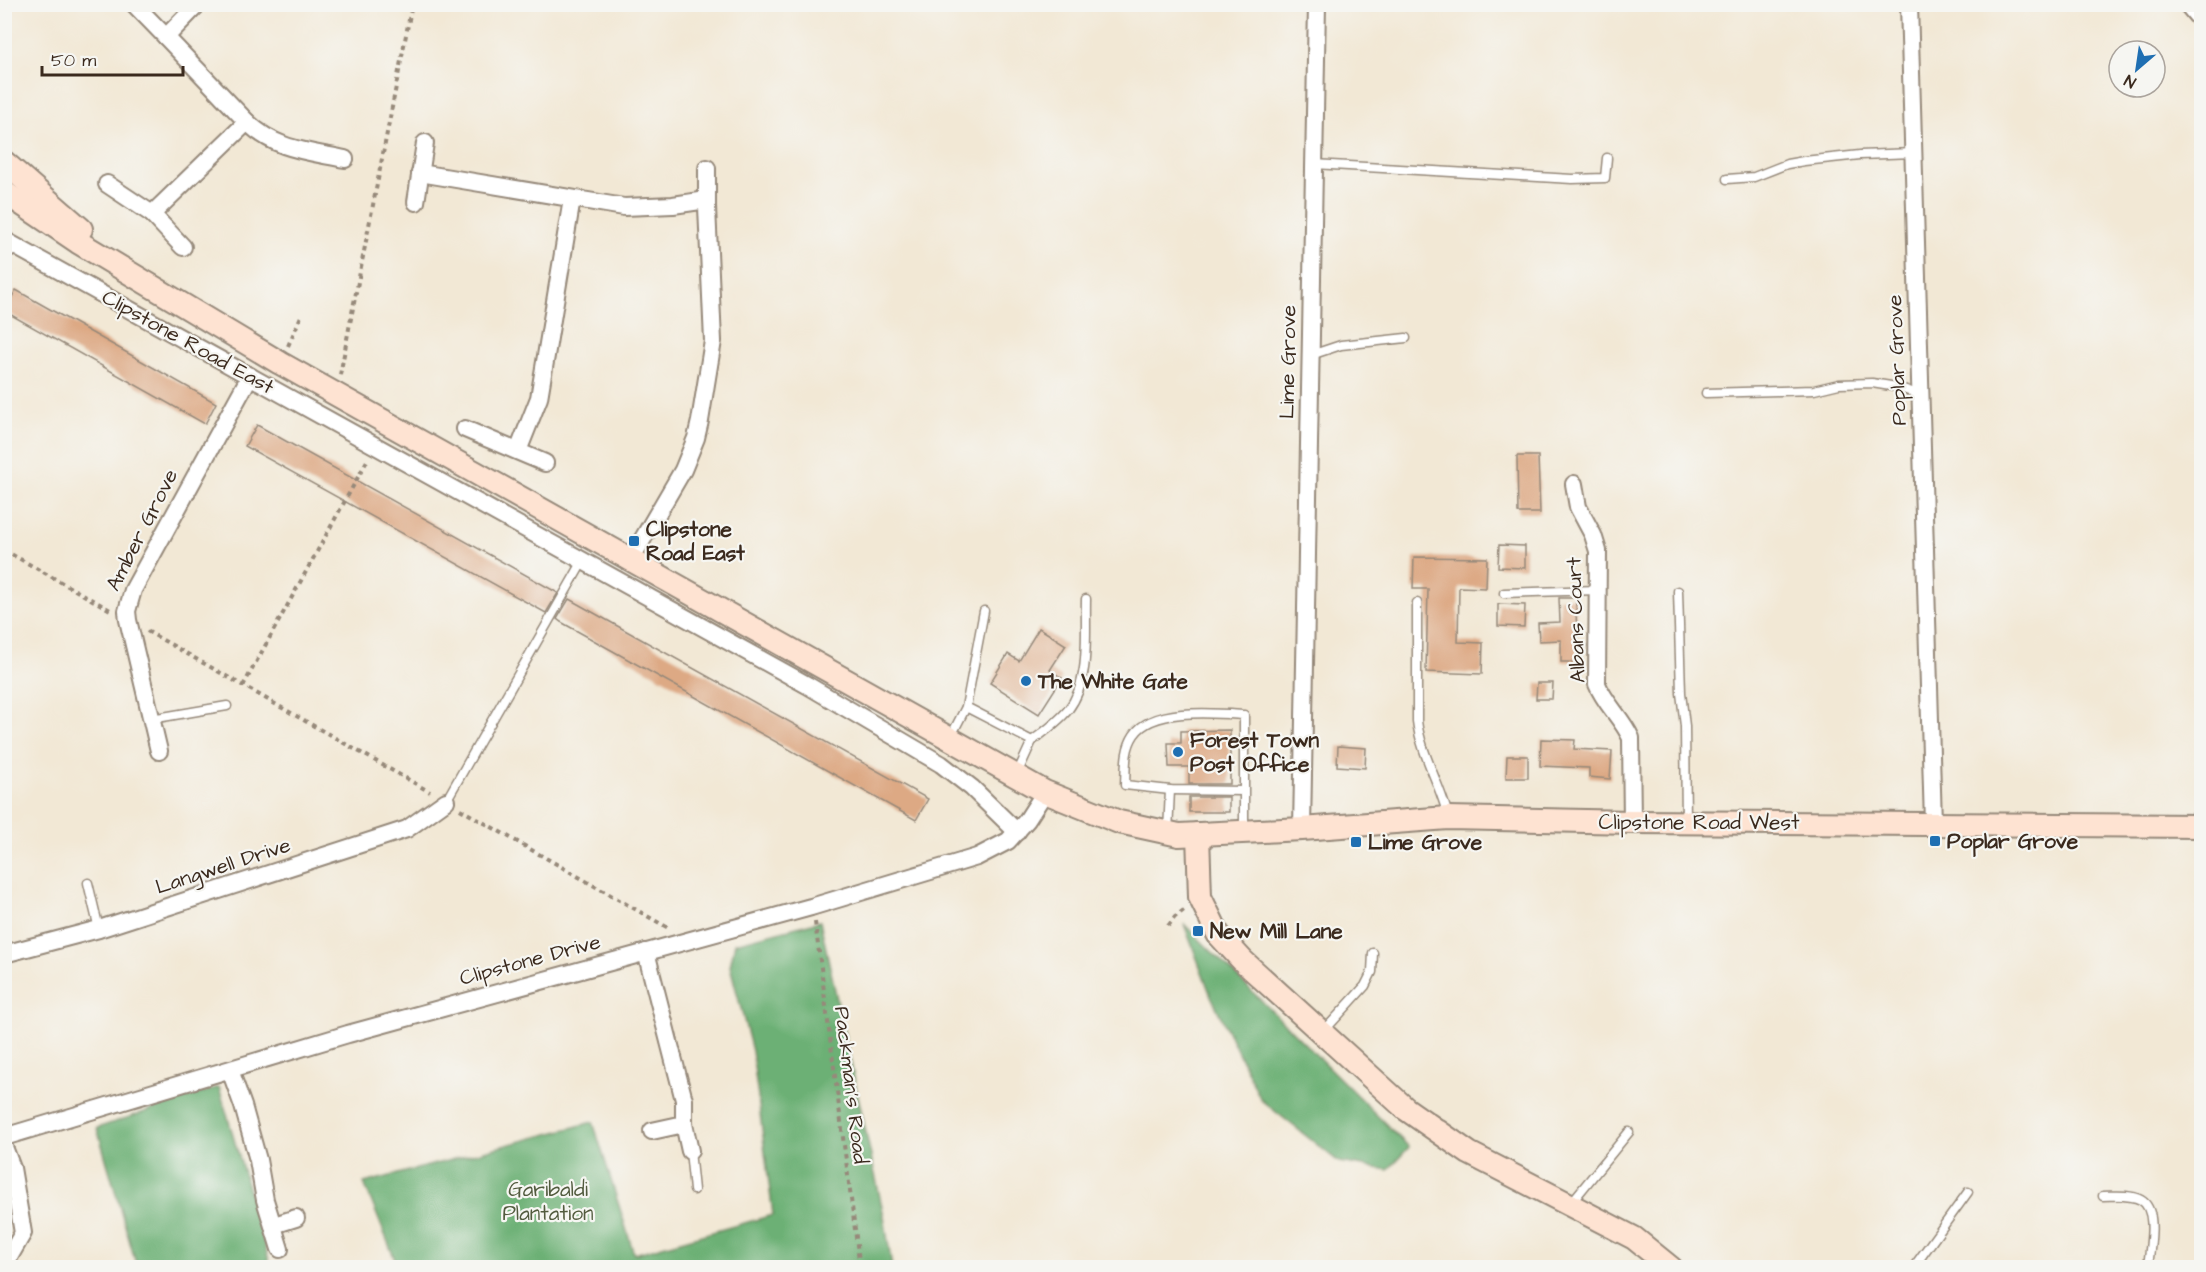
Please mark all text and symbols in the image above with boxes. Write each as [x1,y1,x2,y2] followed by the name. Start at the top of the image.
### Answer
[42,39,183,77] scale bar
[2107,39,2167,99] north arrow
[51,48,96,73] text: 50 m
[2120,69,2140,93] text: N
[96,283,280,403] street label: Clipstone Road East
[1880,294,1915,426] street label: Poplar Grove
[1273,305,1303,419] street label: Lime Grove
[99,464,185,596] street label: Amber Grove
[646,515,745,568] place label: Clipstone Road East
[627,534,641,548] marker: Clipstone Road East
[1559,556,1593,684] street label: Albans Court
[1037,667,1189,696] place label: The White Gate
[1019,674,1033,688] marker: The White Gate
[1190,726,1320,779] place label: Forest Town Post Office
[1171,745,1185,759] marker: Forest Town Post Office
[1599,808,1800,838] street label: Clipstone Road West
[1947,827,2079,857] place label: Poplar Grove
[1368,828,1483,857] place label: Lime Grove
[152,830,295,903] street label: Langwell Drive
[1928,834,1942,848] marker: Poplar Grove
[1349,835,1363,849] marker: Lime Grove
[1210,917,1343,946] place label: New Mill Lane
[1191,924,1205,938] marker: New Mill Lane
[456,927,604,994] street label: Clipstone Drive
[827,1005,875,1166] street label: Packman's Road
[502,1175,594,1228] park label: Garibaldi Plantation

